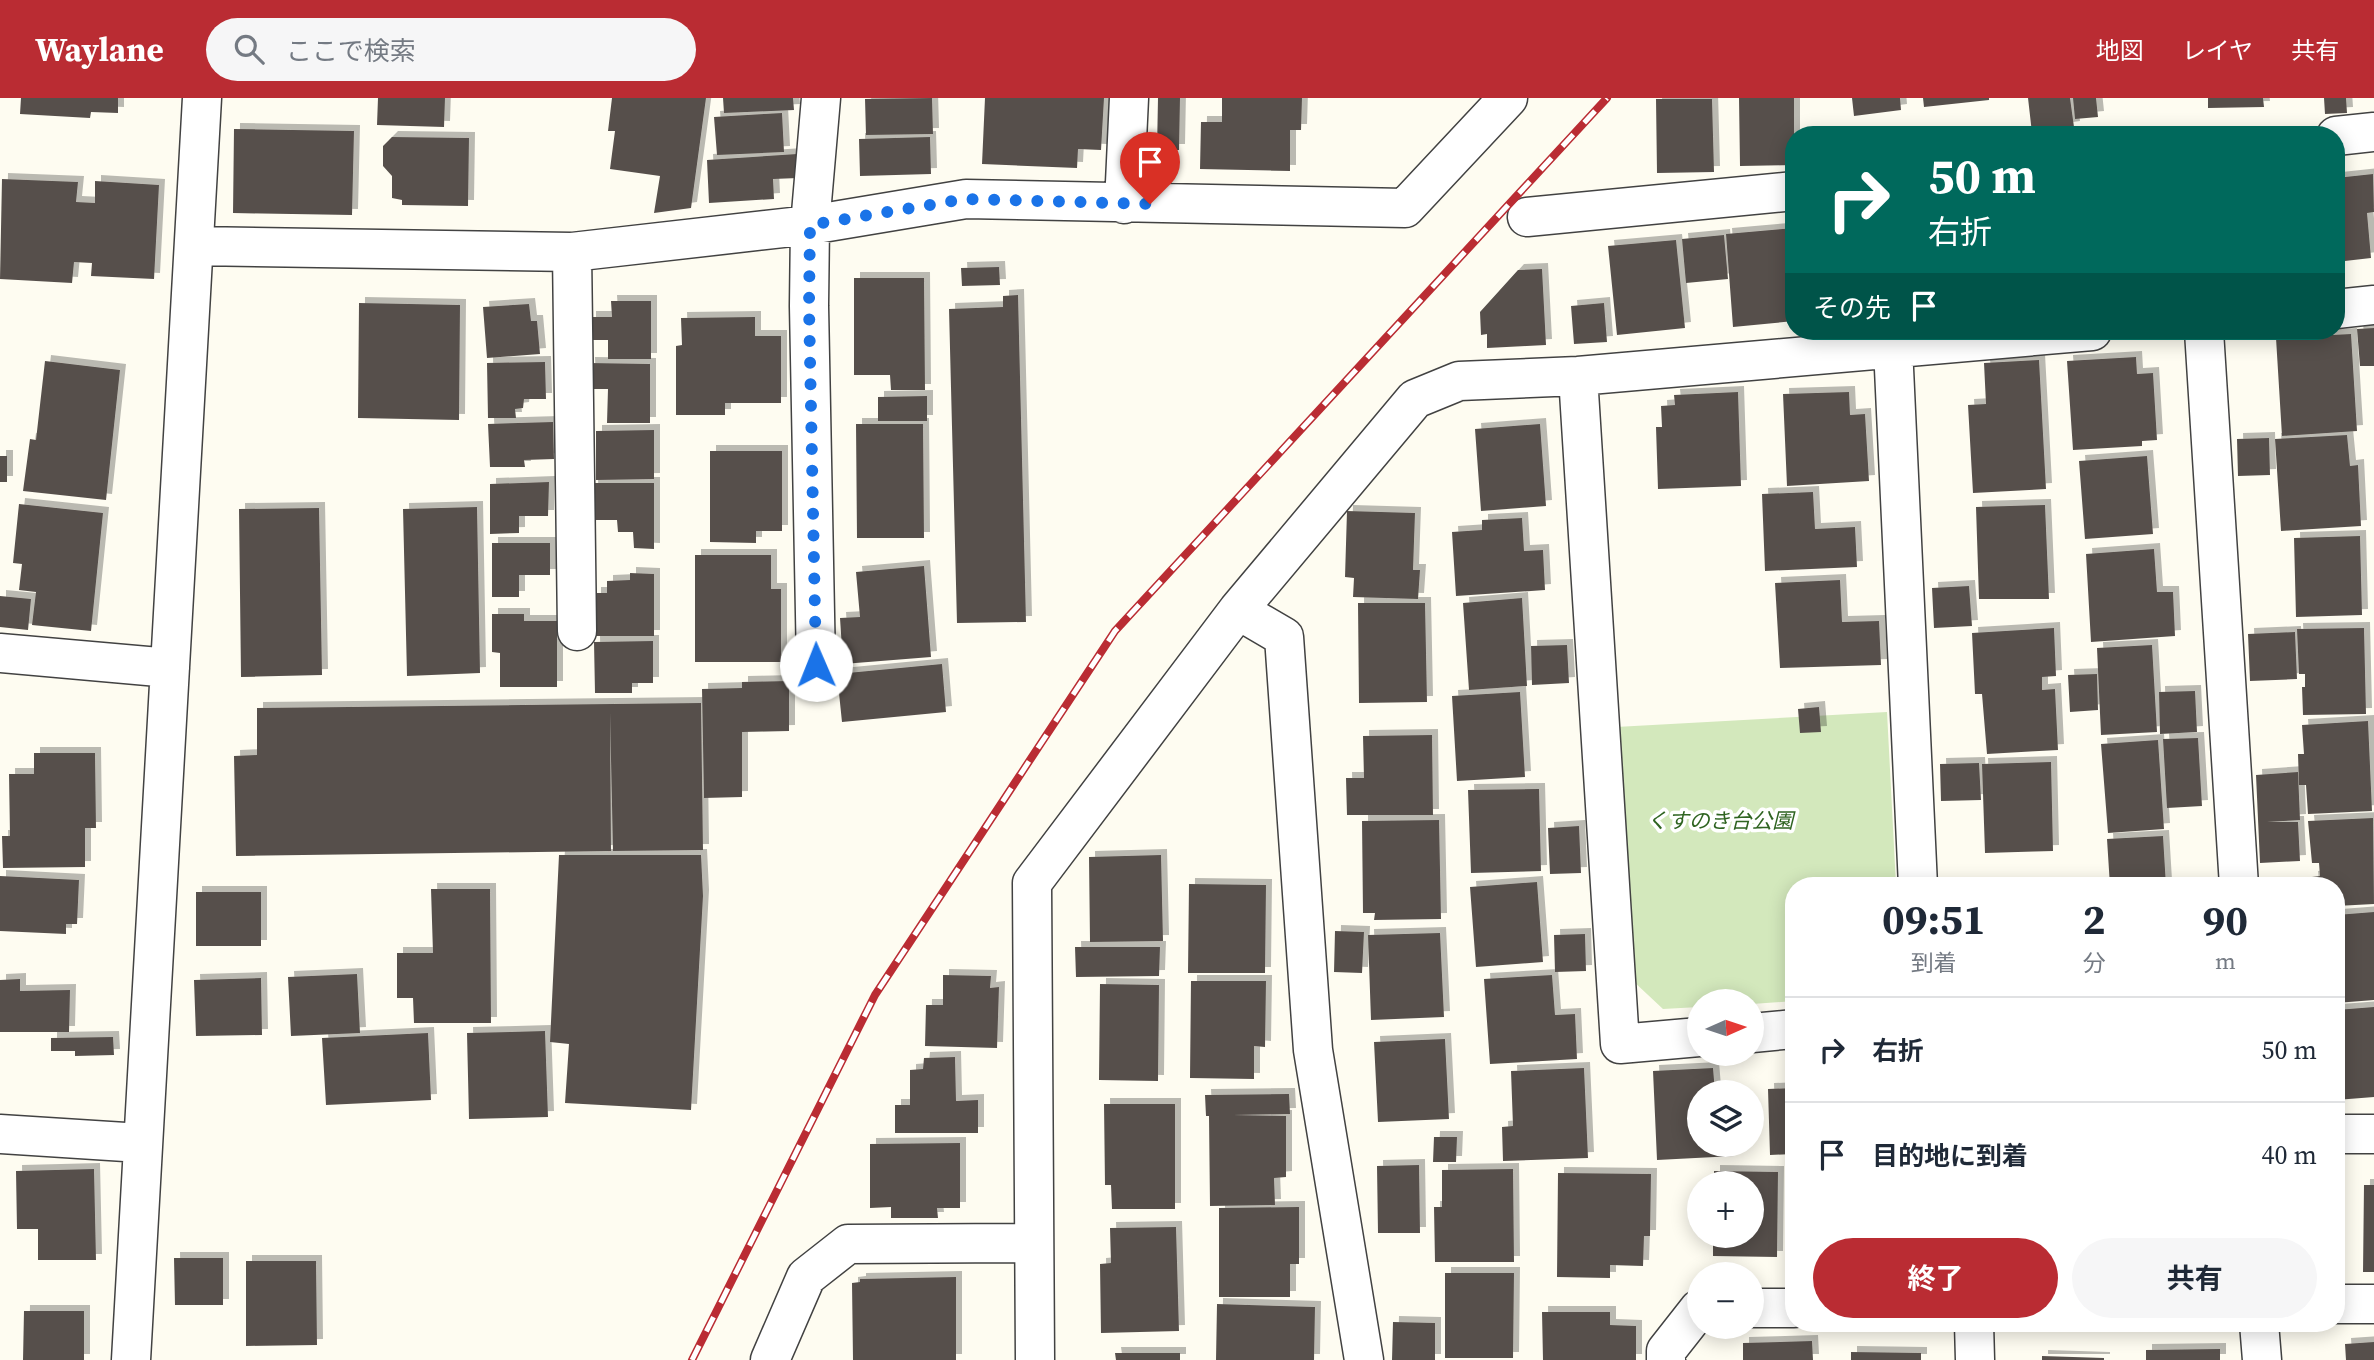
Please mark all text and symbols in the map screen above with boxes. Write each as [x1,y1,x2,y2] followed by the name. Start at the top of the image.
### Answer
[206,18,696,81] search box
[35,27,164,72] text: Waylane
[230,30,268,68] icon: search
[286,33,416,69] text: ここで検索
[2096,34,2144,67] text: 地図
[2182,34,2253,67] text: レイヤ
[2291,34,2339,67] text: 共有
[1120,132,1180,204] pin
[1928,142,2036,209] text: 50 m
[1131,143,1169,181] icon: arrive
[1813,154,1904,245] icon: right
[1928,210,1992,254] text: 右折
[1905,287,1943,325] icon: arrive
[1813,290,1891,326] text: その先
[779,628,853,702] position arrow
[1647,806,1796,835] park label: くすのき台公園
[1882,890,1986,948] text: 09:51
[2083,890,2105,948] text: 2
[2203,891,2248,949] text: 90
[2215,945,2236,977] text: m
[1911,947,1957,979] text: 到着
[2083,947,2106,979] text: 分
[1687,989,1764,1066] north arrow
[1687,989,1764,1339] map controls
[1813,1031,1851,1069] icon: right
[2262,1032,2317,1068] text: 50 m
[1872,1033,1924,1069] text: 右折
[1687,1080,1764,1157] button: layers
[1813,1136,1851,1174] icon: arrive
[2262,1137,2317,1173] text: 40 m
[1872,1138,2028,1174] text: 目的地に到着
[1687,1171,1764,1248] button: +
[1813,1238,2058,1318] button: 終了
[2072,1238,2317,1318] button: 共有
[1687,1262,1764,1339] button: −

